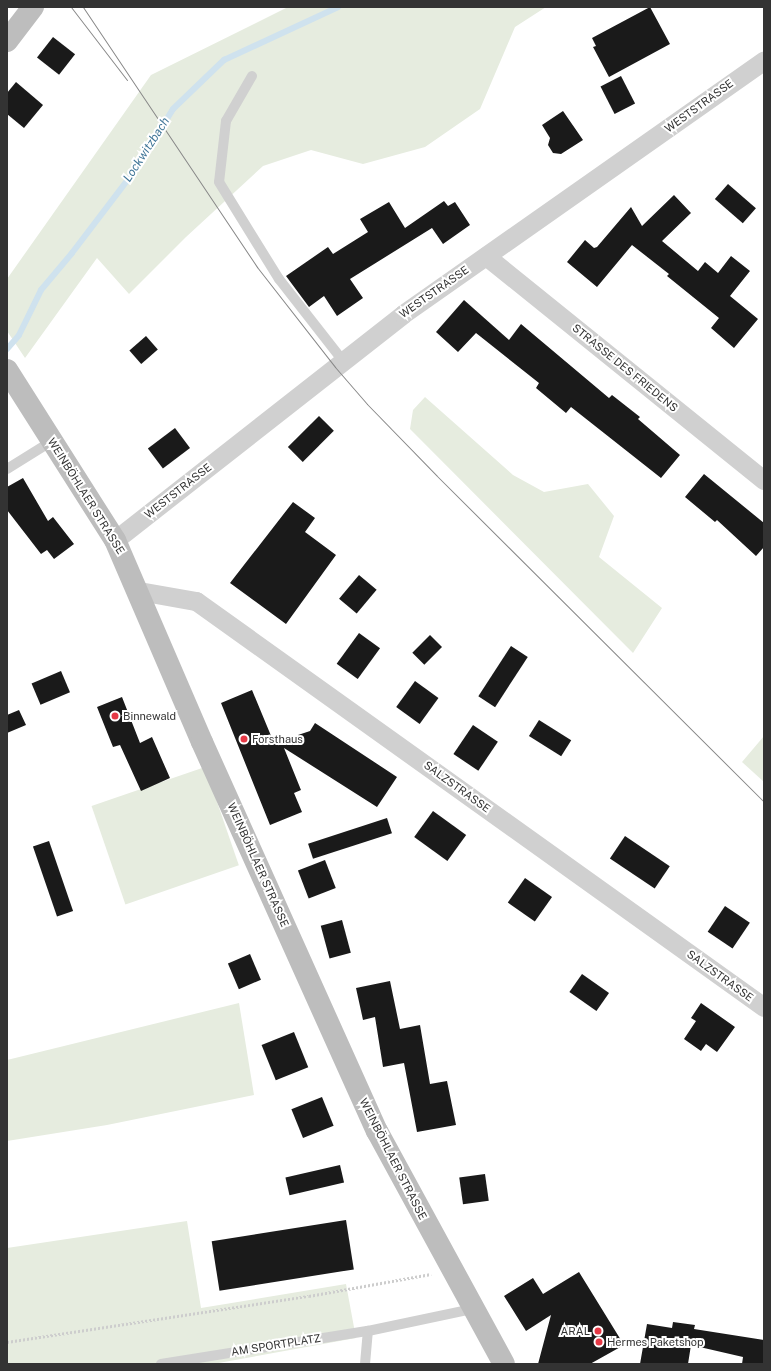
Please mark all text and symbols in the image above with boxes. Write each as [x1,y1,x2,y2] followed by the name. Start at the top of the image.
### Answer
[662,77,736,135] street label: WESTSTRASSE
[121,115,173,185] water label: Lockwitzbach
[397,263,471,321] street label: WESTSTRASSE
[570,321,680,415] street label: STRASSE DES FRIEDENS
[45,436,127,556] street label: WEINBÖHLAER STRASSE
[142,461,214,521] street label: WESTSTRASSE
[123,709,176,723] place label: Binnewald
[110,711,120,721] marker: Binnewald
[252,732,303,746] place label: Forsthaus
[239,734,249,744] marker: Forsthaus
[421,759,493,815] street label: SALZSTRASSE
[225,801,291,929] street label: WEINBÖHLAER STRASSE
[684,948,756,1004] street label: SALZSTRASSE
[357,1096,429,1222] street label: WEINBÖHLAER STRASSE
[561,1324,590,1338] place label: ARAL
[593,1326,603,1336] marker: ARAL
[230,1331,322,1359] street label: AM SPORTPLATZ
[607,1335,704,1349] place label: Hermes Paketshop
[594,1337,604,1347] marker: Hermes Paketshop

